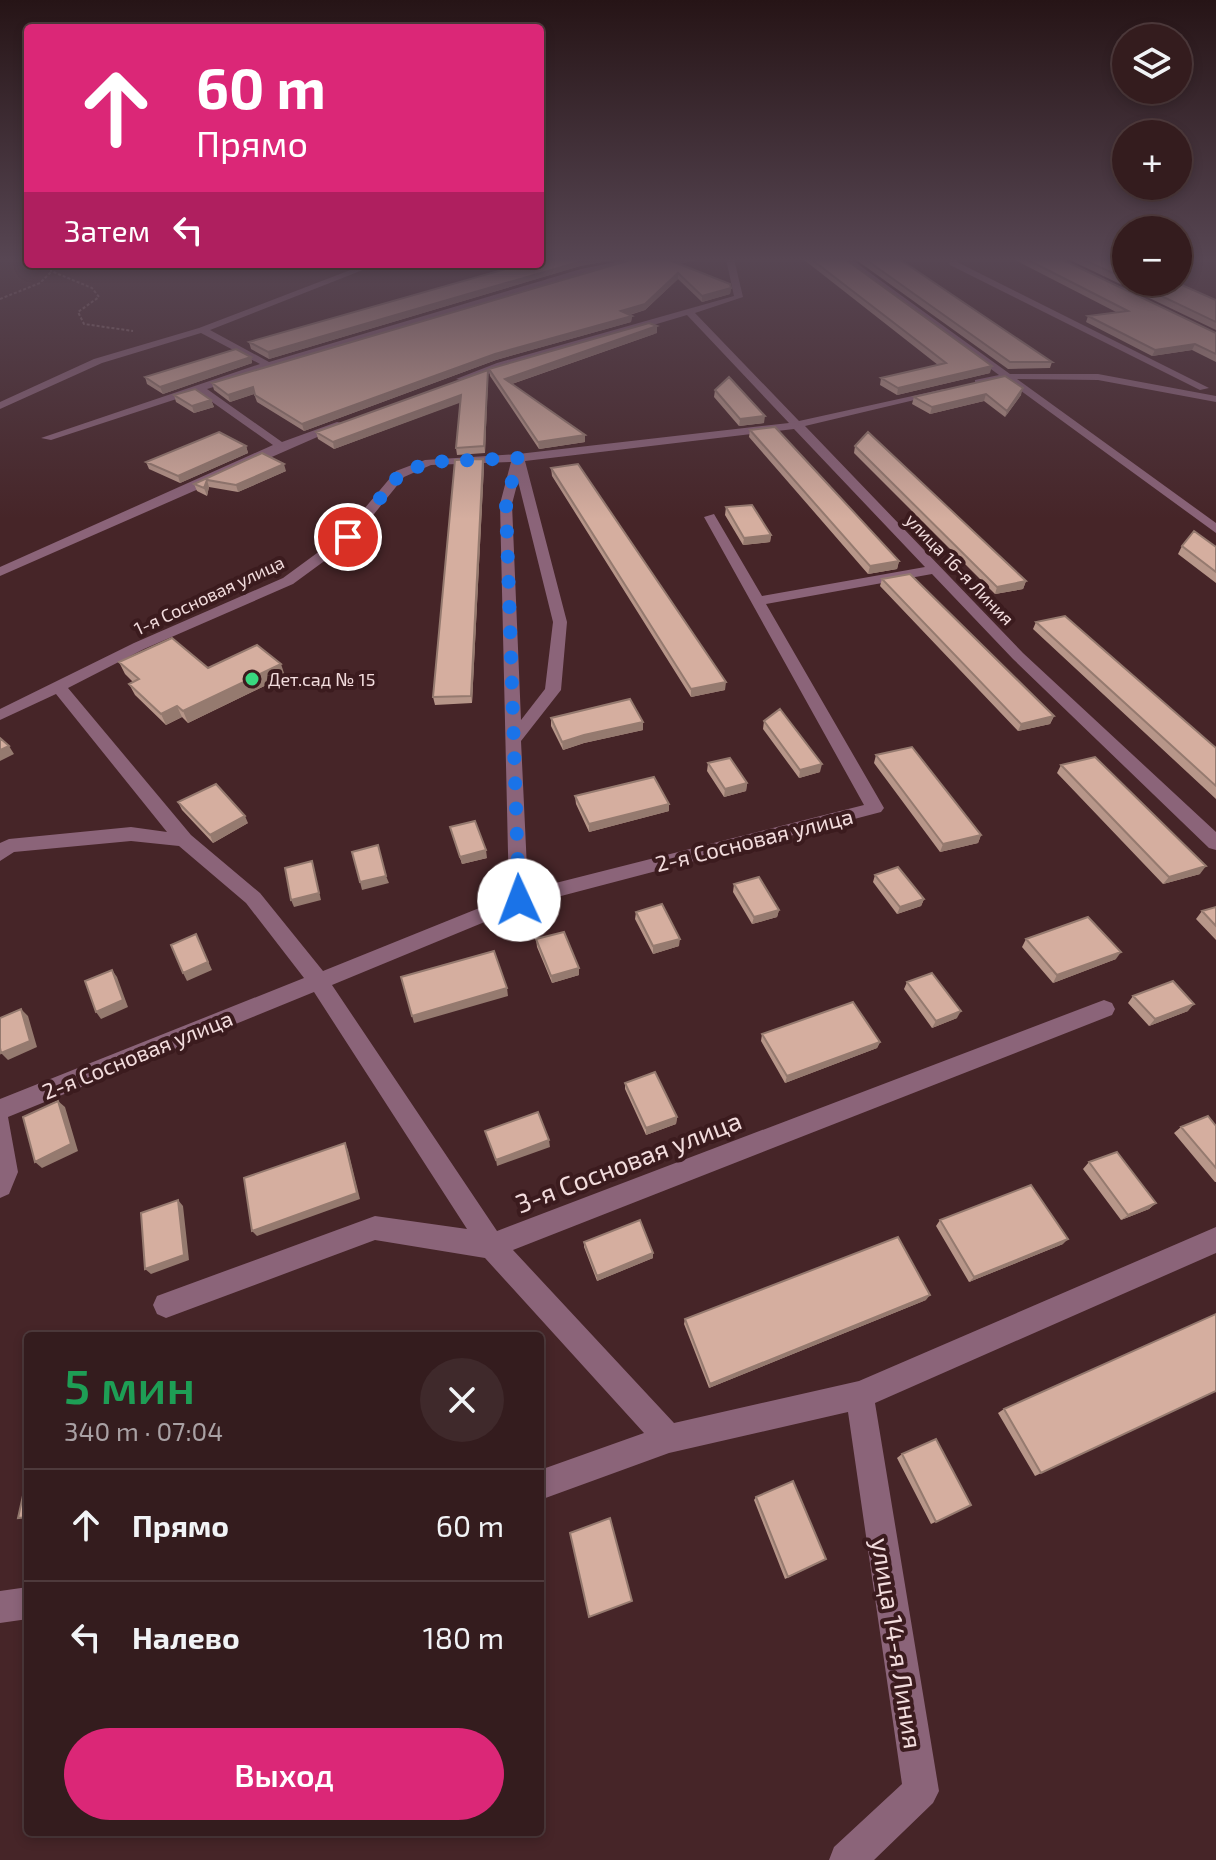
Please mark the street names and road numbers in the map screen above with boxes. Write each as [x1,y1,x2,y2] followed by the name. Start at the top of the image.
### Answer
[901,509,1019,629] street label: улица 16-я Линия
[130,551,288,639] street label: 1-я Сосновая улица
[652,802,856,877] street label: 2-я Сосновая улица
[38,1004,236,1105] street label: 2-я Сосновая улица
[511,1104,746,1219] street label: 3-я Сосновая улица
[865,1535,930,1751] street label: улица 14-я Линия

